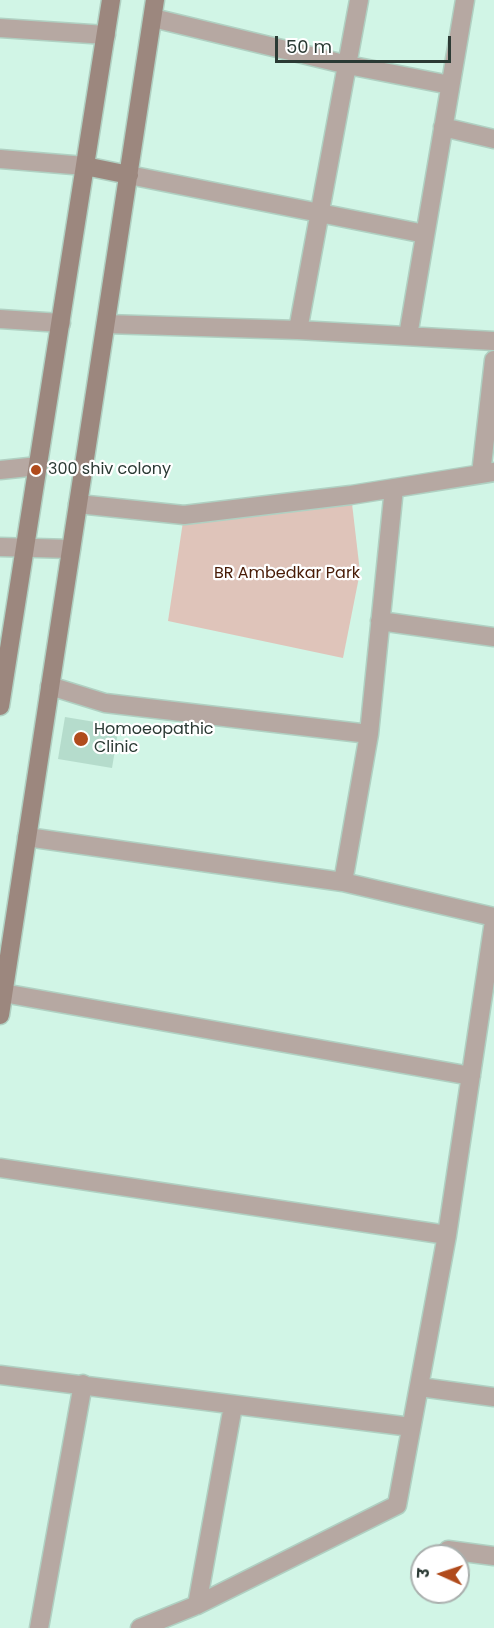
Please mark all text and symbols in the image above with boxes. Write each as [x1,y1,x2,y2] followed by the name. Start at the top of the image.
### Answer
[278,24,454,62] scale bar
[286,34,332,59] text: 50 m
[48,460,171,480] place label: 300 shiv colony
[29,463,43,477] marker: 300 shiv colony
[214,564,360,584] park label: BR Ambedkar Park
[94,720,214,758] place label: Homoeopathic Clinic
[72,730,90,748] marker: Homoeopathic Clinic
[410,1544,470,1604] north arrow
[412,1568,435,1578] text: उ

